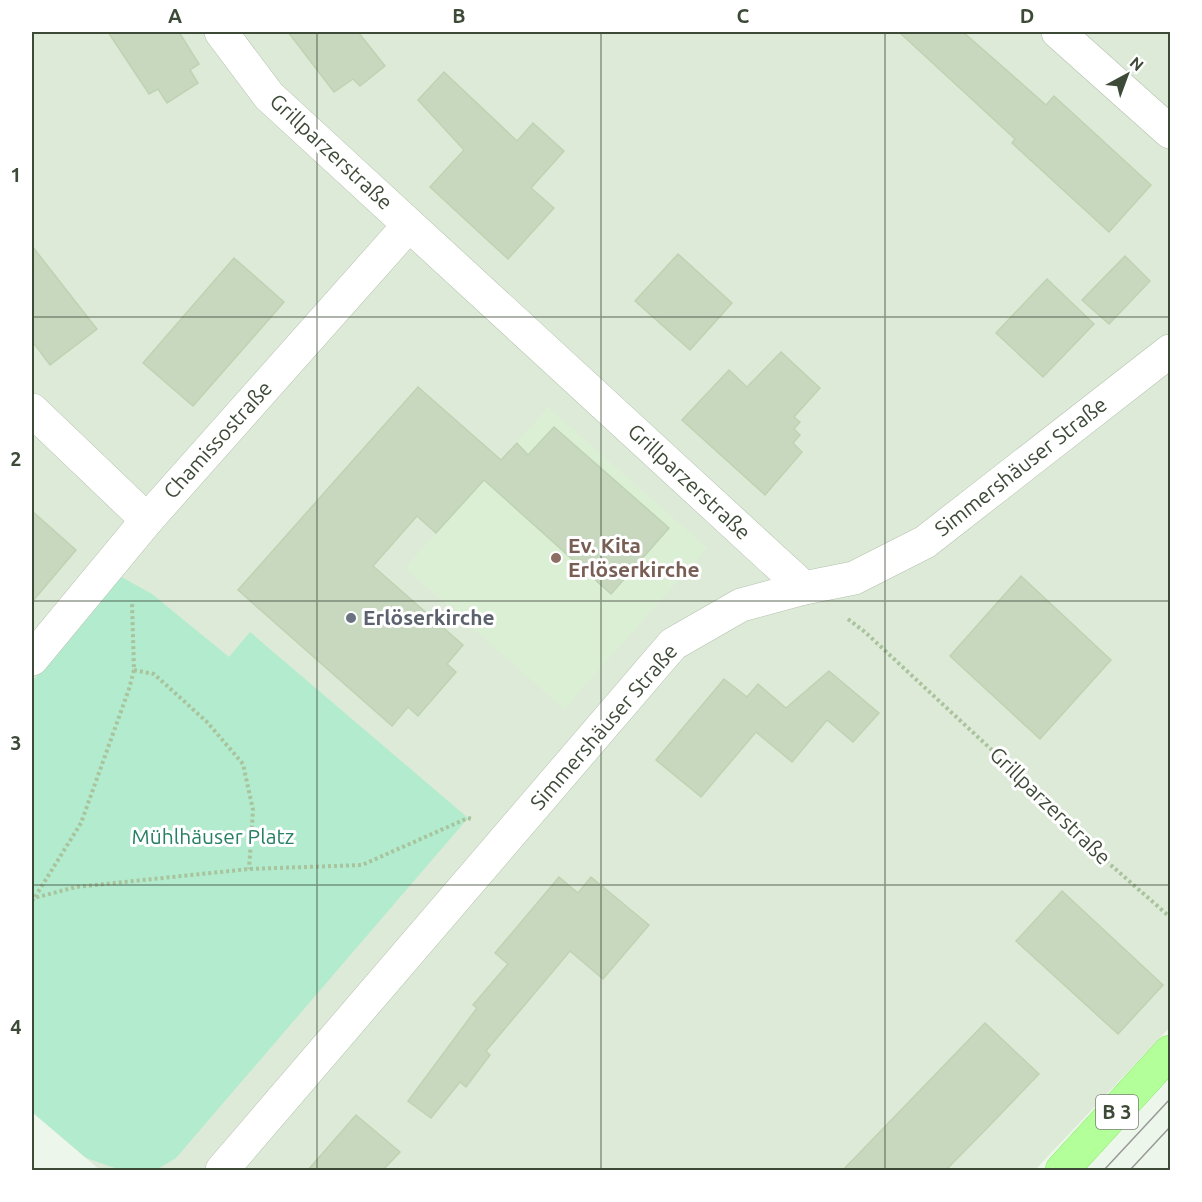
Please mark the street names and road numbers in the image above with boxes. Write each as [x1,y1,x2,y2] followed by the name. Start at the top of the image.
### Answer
[266,88,398,214] street label: Grillparzerstraße
[158,376,276,503] street label: Chamissostraße
[930,392,1111,541] street label: Simmershäuser Straße
[624,418,756,544] street label: Grillparzerstraße
[525,639,682,814] street label: Simmershäuser Straße
[985,742,1116,869] street label: Grillparzerstraße
[1096,1095,1138,1129] road number: B 3

